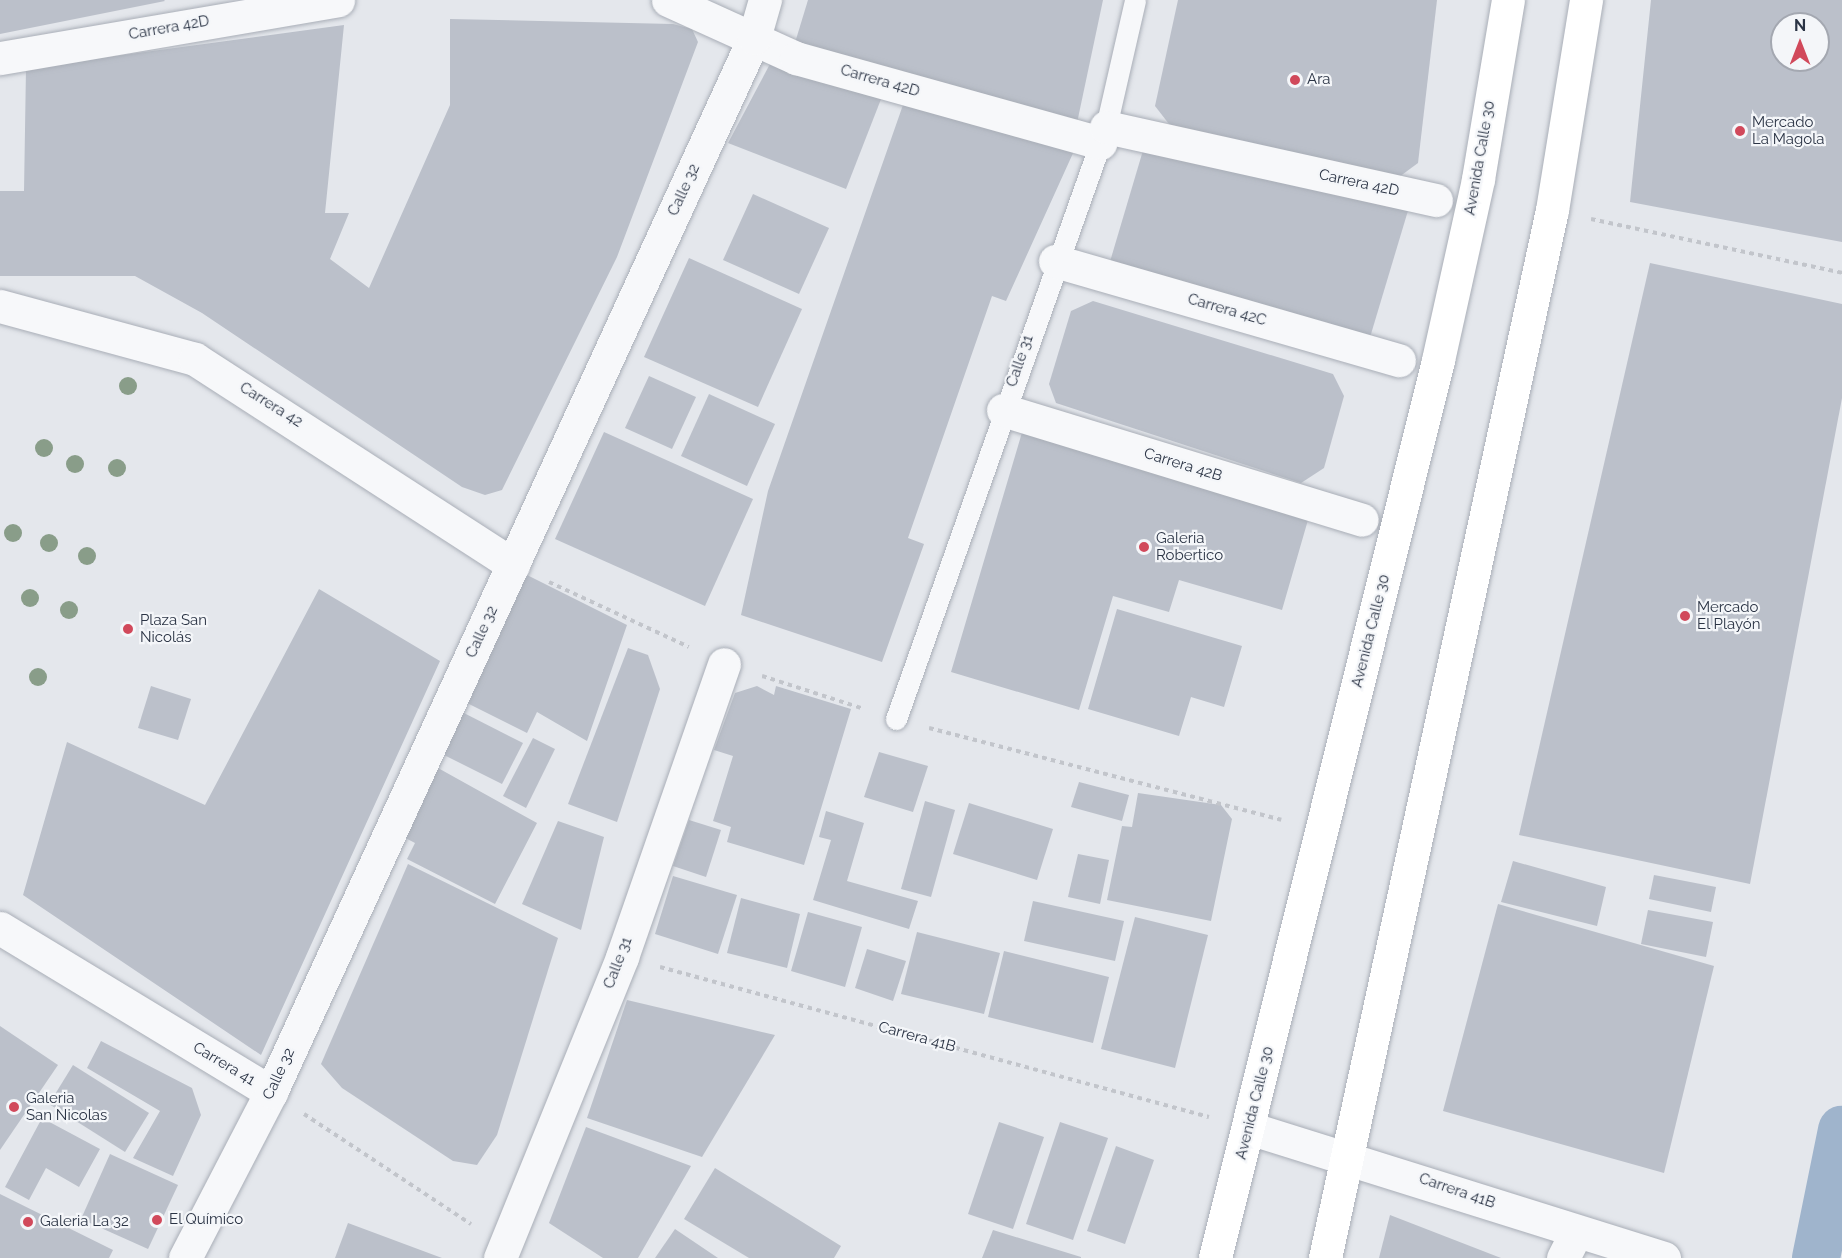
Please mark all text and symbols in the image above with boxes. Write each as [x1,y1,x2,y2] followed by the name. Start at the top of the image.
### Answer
[127,12,211,44] street label: Carrera 42D
[1770,12,1830,72] north arrow
[1794,16,1806,35] text: N
[838,61,922,101] street label: Carrera 42D
[1307,71,1331,89] place label: Ara
[1288,73,1302,87] marker: Ara
[1461,99,1499,217] street label: Avenida Calle 30
[1752,113,1824,148] place label: Mercado La Magola
[1733,124,1747,138] marker: Mercado La Magola
[664,161,704,219] street label: Calle 32
[1317,166,1401,200] street label: Carrera 42D
[1186,290,1268,330] street label: Carrera 42C
[1003,333,1037,389] street label: Calle 31
[236,379,306,431] street label: Carrera 42
[1142,445,1224,485] street label: Carrera 42B
[1156,529,1223,564] place label: Galeria Robertico
[1137,540,1151,554] marker: Galeria Robertico
[1348,573,1394,689] street label: Avenida Calle 30
[1697,598,1761,633] place label: Mercado El Playón
[462,603,502,661] street label: Calle 32
[1678,609,1692,623] marker: Mercado El Playón
[140,611,207,646] place label: Plaza San Nicolás
[121,622,135,636] marker: Plaza San Nicolás
[600,935,636,991] street label: Calle 31
[876,1018,958,1056] street label: Carrera 41B
[190,1038,258,1090] street label: Carrera 41
[259,1045,299,1103] street label: Calle 32
[1232,1045,1278,1161] street label: Avenida Calle 30
[26,1089,107,1124] place label: Galeria San Nicolas
[7,1100,21,1114] marker: Galeria San Nicolas
[1417,1170,1497,1212] street label: Carrera 41B
[169,1211,244,1229] place label: El Químico
[40,1213,129,1231] place label: Galeria La 32
[150,1213,164,1227] marker: El Químico
[21,1215,35,1229] marker: Galeria La 32

